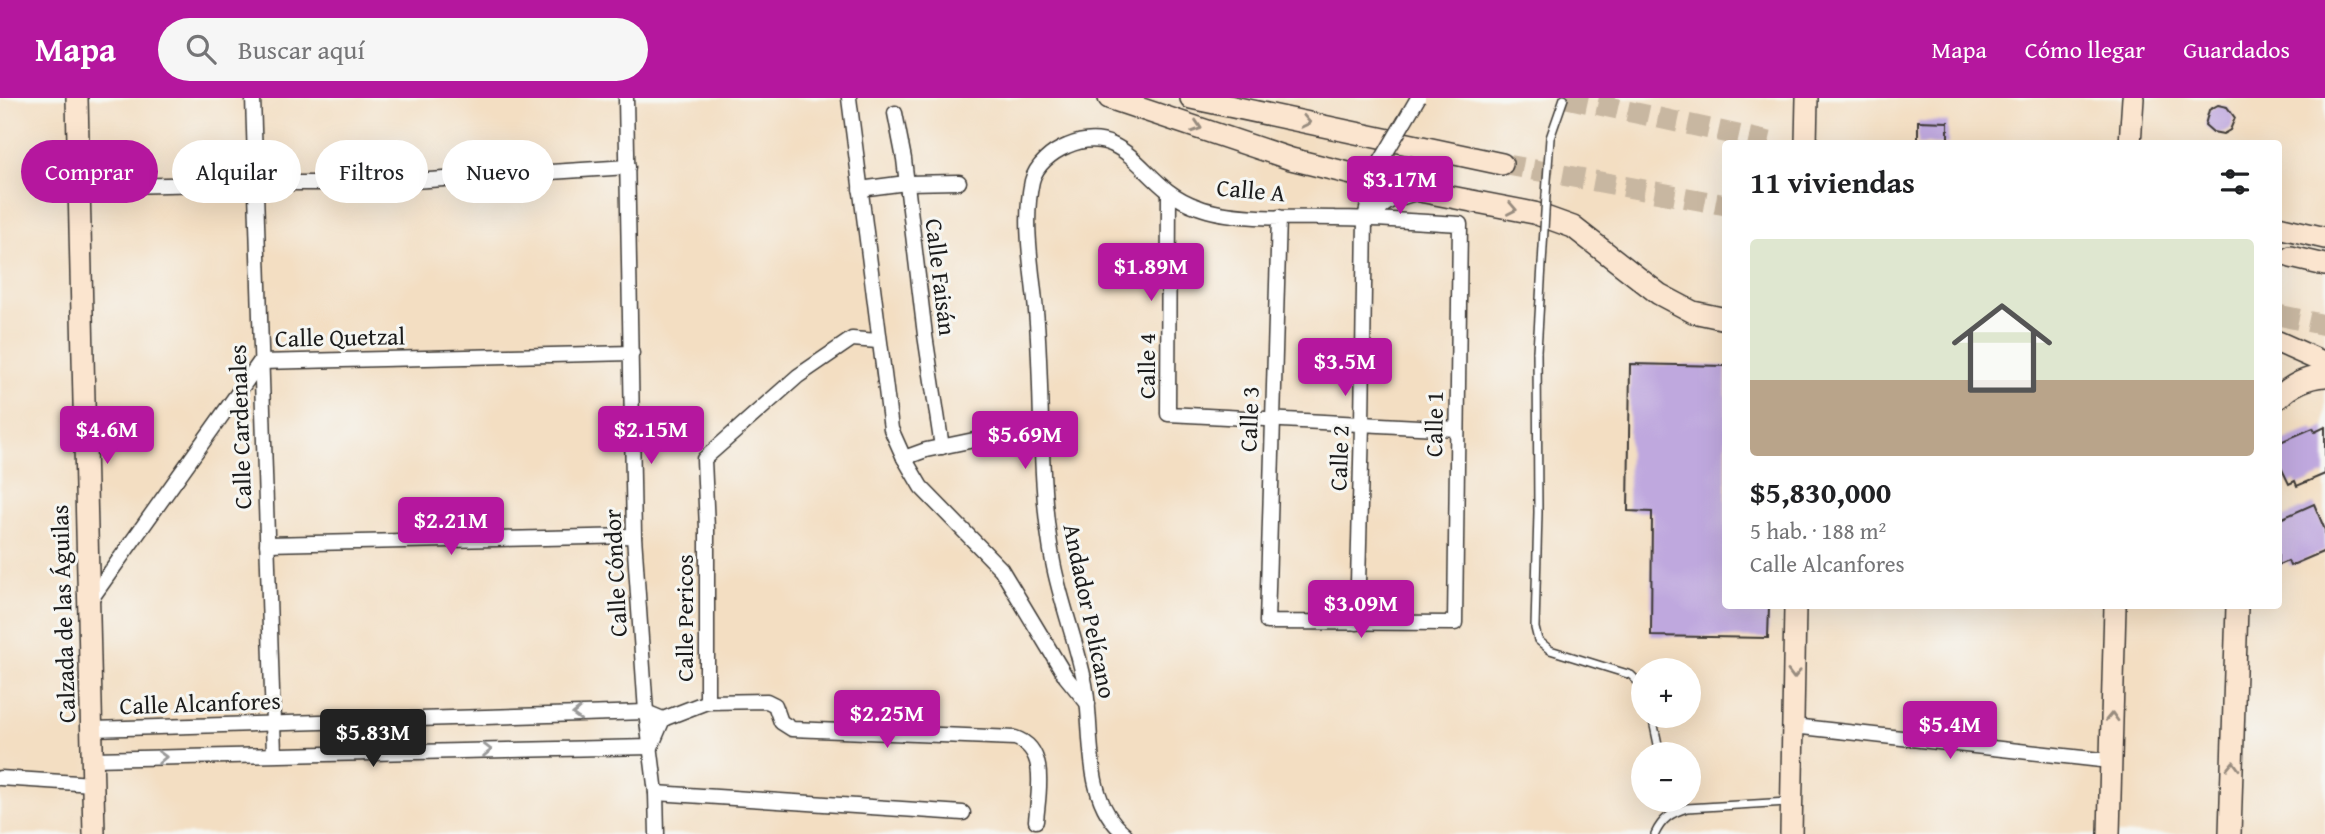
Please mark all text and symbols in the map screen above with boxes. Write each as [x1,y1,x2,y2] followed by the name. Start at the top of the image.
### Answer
[158,18,648,81] search box
[35,25,116,73] text: Mapa
[182,30,220,68] icon: search
[238,30,365,69] text: Buscar aquí
[1931,32,1987,67] text: Mapa
[2025,32,2145,67] text: Cómo llegar
[2183,32,2290,67] text: Guardados
[1300,114,1312,128] one-way arrow
[1191,119,1203,133] one-way arrow
[21,140,158,203] chip: Comprar
[172,140,301,203] chip: Alquilar
[315,140,428,203] chip: Filtros
[442,140,554,203] chip: Nuevo
[1343,156,1457,216] pin: $3.17M
[1750,160,1915,204] text: 11 viviendas
[1363,162,1437,195] text: $3.17M
[2216,163,2254,201] icon: filters
[1215,170,1287,210] street label: Calle A
[1506,200,1518,215] one-way arrow
[916,217,966,338] street label: Calle Faisán
[1094,244,1208,303] pin: $1.89M
[1114,249,1188,282] text: $1.89M
[1939,285,2065,411] icon: home
[275,318,406,356] street label: Calle Quetzal
[1129,333,1164,399] street label: Calle 4
[1296,338,1394,398] pin: $3.5M
[220,344,260,510] street label: Calle Cardenales
[1314,344,1376,377] text: $3.5M
[1230,385,1268,453] street label: Calle 3
[1416,391,1452,457] street label: Calle 1
[58,406,156,466] pin: $4.6M
[594,406,708,466] pin: $2.15M
[76,412,138,445] text: $4.6M
[614,412,688,445] text: $2.15M
[968,412,1082,471] pin: $5.69M
[988,417,1062,450] text: $5.69M
[1320,424,1358,492] street label: Calle 2
[1750,470,1891,514] text: $5,830,000
[394,498,508,557] pin: $2.21M
[414,503,488,536] text: $2.21M
[42,504,84,724] street label: Calzada de las Águilas
[594,508,636,638] street label: Calle Cóndor
[1750,514,1886,547] text: 5 hab. · 188 m²
[1054,520,1126,702] street label: Andador Pelícano
[1750,547,1905,580] text: Calle Alcanfores
[667,554,702,682] street label: Calle Pericos
[1304,580,1418,640] pin: $3.09M
[1324,586,1398,619] text: $3.09M
[1631,658,1701,812] map controls
[1631,658,1701,728] button: +
[1786,669,1802,679] one-way arrow
[119,683,281,723] street label: Calle Alcanfores
[830,690,944,750] pin: $2.25M
[850,696,924,729] text: $2.25M
[1901,702,1999,761] pin: $5.4M
[572,706,582,722] one-way arrow
[1919,707,1981,740] text: $5.4M
[316,710,430,769] pin: $5.83M
[2104,711,2120,722] one-way arrow
[336,715,410,748] text: $5.83M
[482,742,493,758] one-way arrow
[1631,742,1701,812] button: −
[156,749,167,764] one-way arrow
[2225,760,2240,771] one-way arrow

